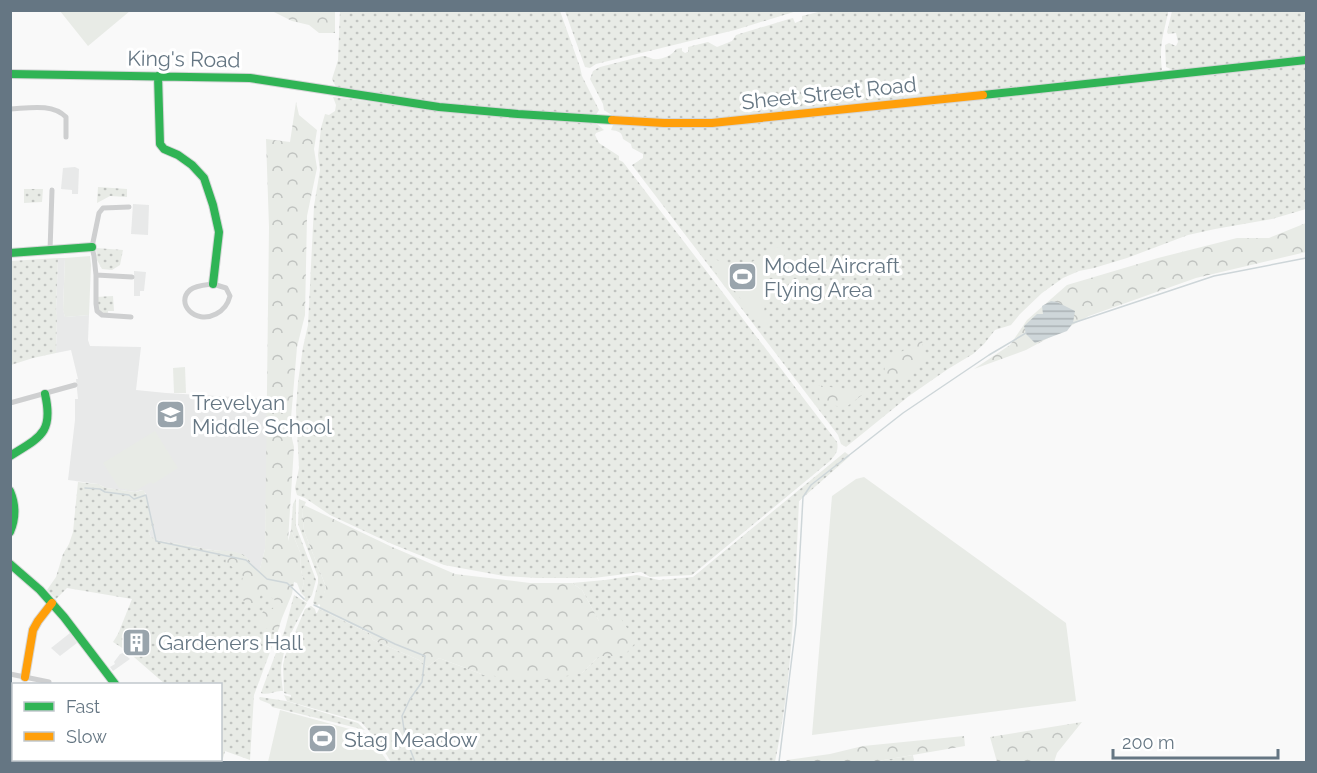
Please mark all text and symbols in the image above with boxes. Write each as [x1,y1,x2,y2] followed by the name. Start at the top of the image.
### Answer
[127,46,241,72] street label: King's Road
[740,71,918,115] street label: Sheet Street Road
[764,253,900,302] place label: Model Aircraft Flying Area
[727,261,759,293] sports icon: Model Aircraft Flying Area
[192,390,332,439] place label: Trevelyan Middle School
[155,398,187,430] school or university icon: Trevelyan Middle School
[121,626,153,658] building icon: Gardeners Hall
[158,630,303,655] place label: Gardeners Hall
[12,683,222,761] legend
[66,696,100,717] text: Fast
[1113,722,1278,760] scale bar
[307,723,339,755] sports icon: Stag Meadow
[66,726,107,747] text: Slow
[344,727,478,752] place label: Stag Meadow
[1122,732,1175,753] text: 200 m

